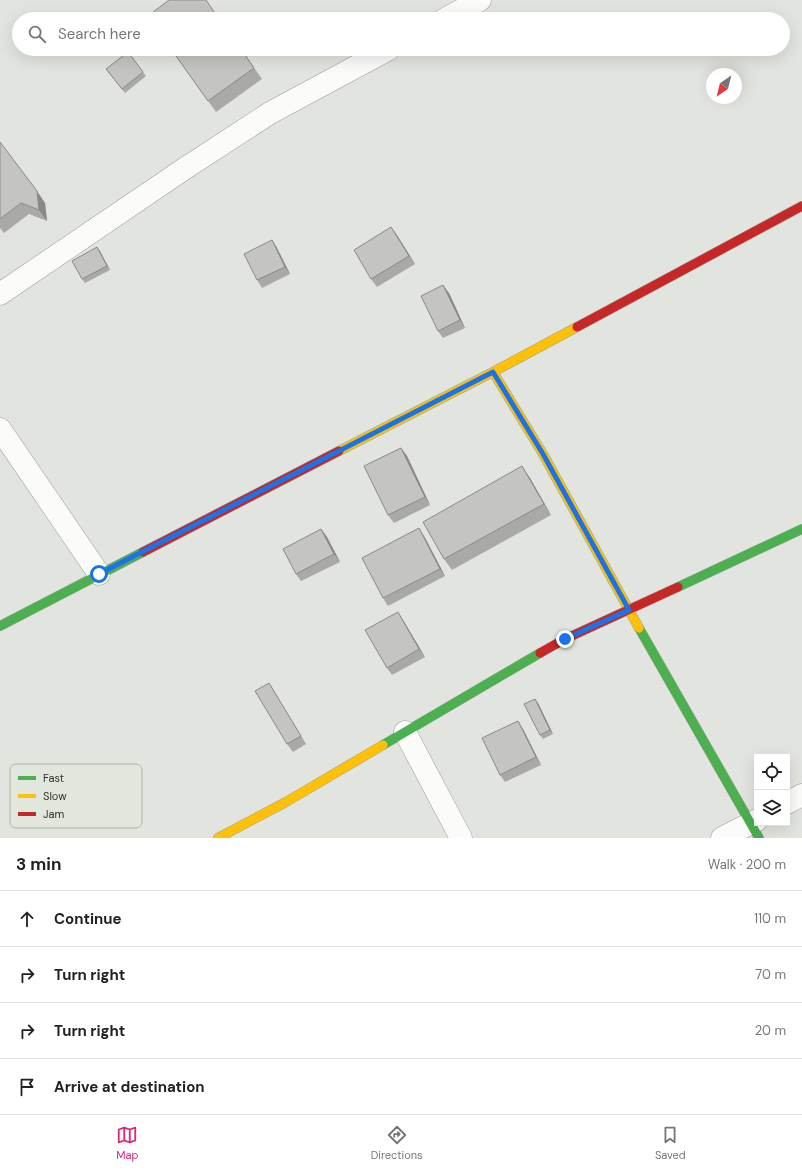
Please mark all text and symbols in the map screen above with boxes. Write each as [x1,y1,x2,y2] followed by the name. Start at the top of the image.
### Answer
[12,12,790,56] search box
[26,23,48,45] icon: search
[58,24,141,44] text: Search here
[706,68,742,104] north arrow
[90,565,108,583] route start
[556,630,574,648] route end
[754,754,790,826] map controls
[754,754,790,790] button: locate
[10,764,142,828] legend
[43,771,64,785] text: Fast
[43,789,67,803] text: Slow
[754,790,790,826] button: layers
[43,807,64,821] text: Jam
[16,853,61,875] text: 3 min
[708,856,786,873] text: Walk · 200 m
[16,908,38,930] icon: ahead
[54,909,122,929] text: Continue
[754,910,786,927] text: 110 m
[16,964,38,986] icon: right
[54,965,125,985] text: Turn right
[755,966,786,983] text: 70 m
[16,1020,38,1042] icon: right
[54,1021,125,1041] text: Turn right
[755,1022,786,1039] text: 20 m
[16,1076,38,1098] icon: arrive
[54,1077,205,1097] text: Arrive at destination
[116,1124,138,1162] tab: Map
[371,1124,423,1162] tab: Directions
[655,1124,686,1162] tab: Saved

